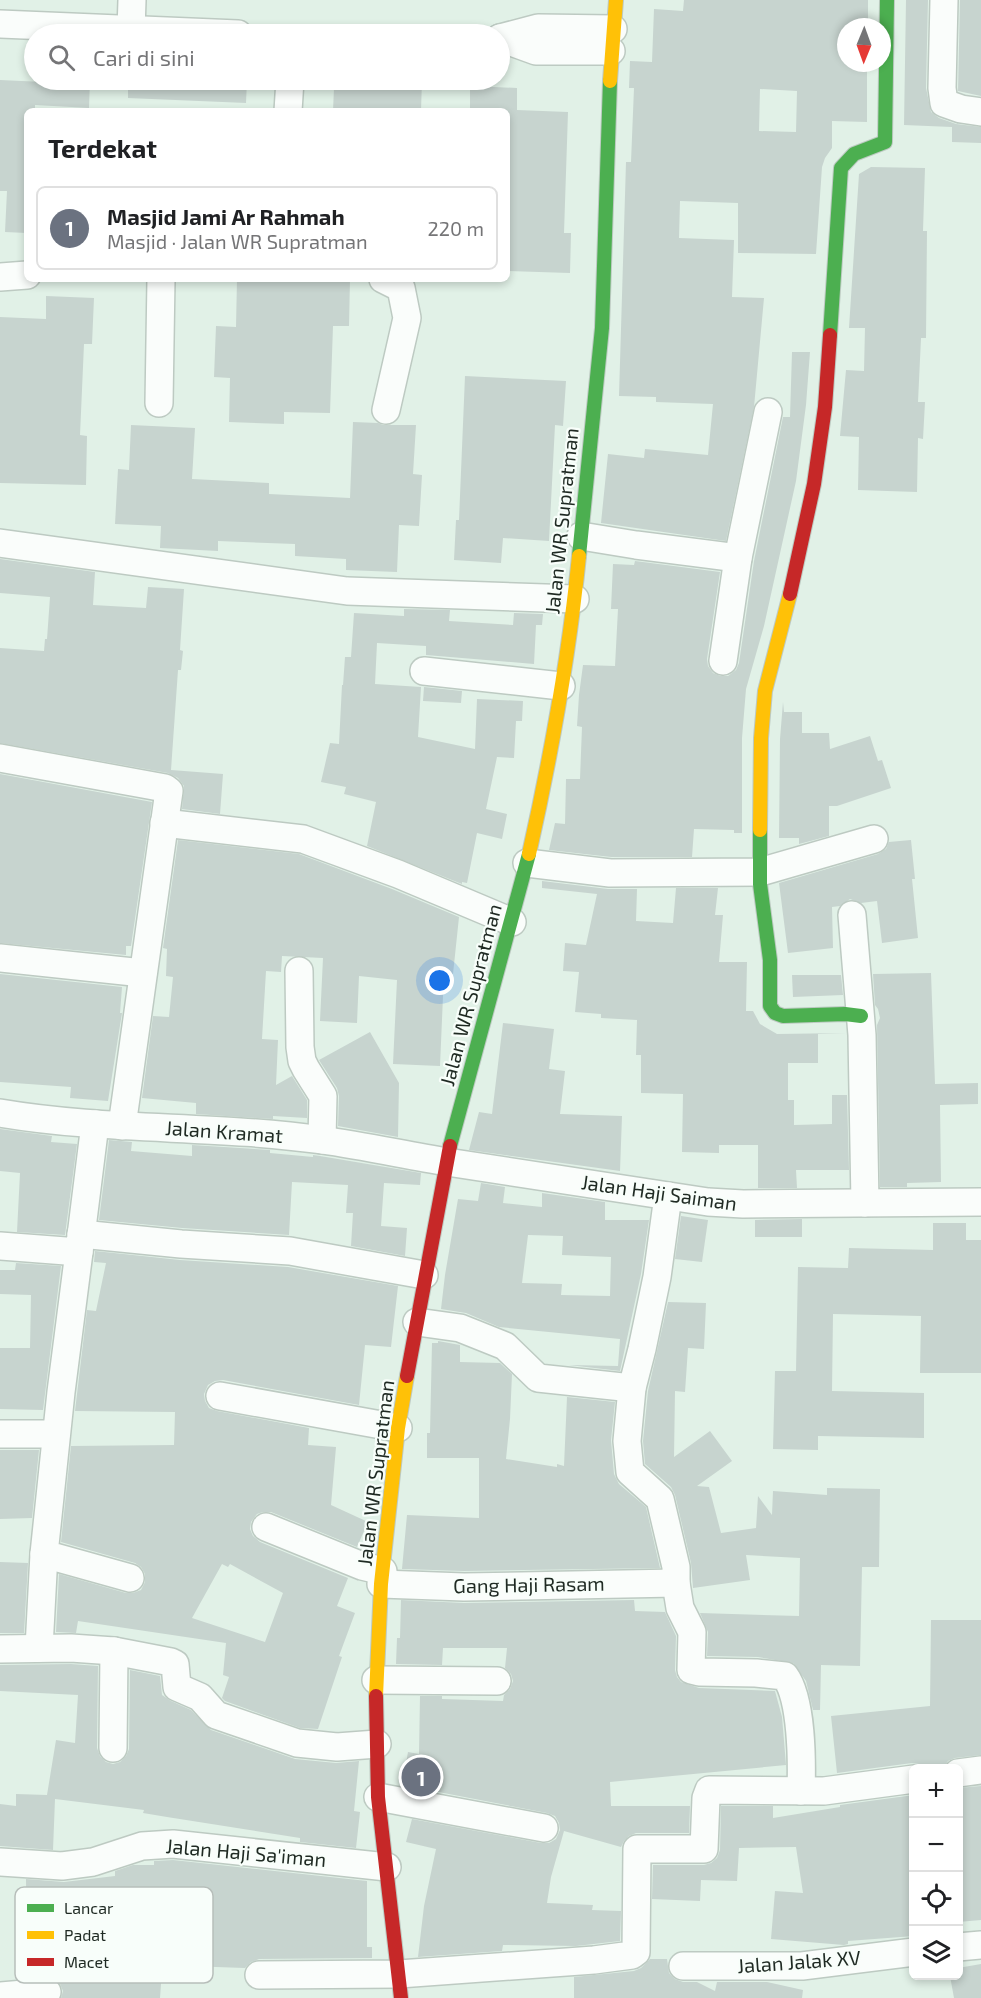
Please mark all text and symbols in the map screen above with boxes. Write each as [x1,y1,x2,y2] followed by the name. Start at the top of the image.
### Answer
[837,18,891,72] north arrow
[24,24,510,90] search box
[45,41,78,74] icon: search
[93,44,195,70] text: Cari di sini
[48,132,157,163] text: Terdekat
[107,203,345,229] text: Masjid Jami Ar Rahmah
[65,216,74,240] text: 1
[427,216,484,240] text: 220 m
[107,229,368,253] text: Masjid · Jalan WR Supratman
[539,427,583,615] street label: Jalan WR Supratman
[434,901,506,1088] street label: Jalan WR Supratman
[425,966,454,995] your location
[165,1115,284,1147] street label: Jalan Kramat
[580,1169,738,1215] street label: Jalan Haji Saiman
[352,1378,398,1567] street label: Jalan WR Supratman
[453,1571,605,1597] street label: Gang Haji Rasam
[402,1754,440,1800] pin: 1
[909,1764,963,1980] map controls
[909,1764,963,1818] button: +
[909,1818,963,1872] button: −
[165,1833,327,1871] street label: Jalan Haji Sa'iman
[909,1872,963,1926] button: locate
[15,1887,213,1983] legend
[64,1898,114,1917] text: Lancar
[64,1925,106,1944] text: Padat
[909,1926,963,1980] button: layers
[736,1945,862,1977] street label: Jalan Jalak XV
[64,1952,109,1971] text: Macet

